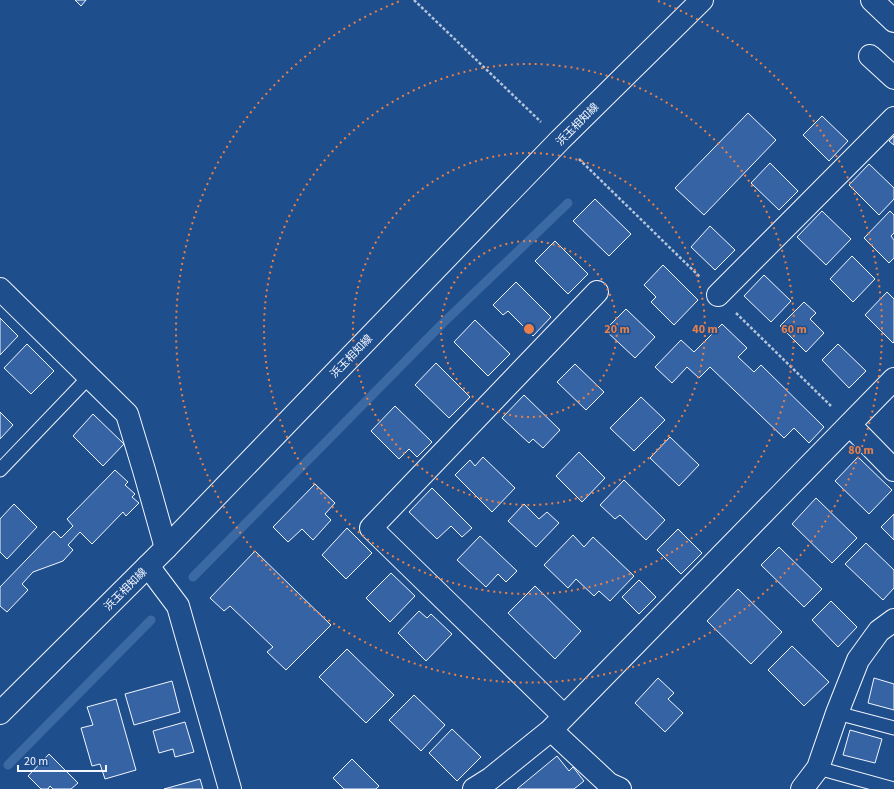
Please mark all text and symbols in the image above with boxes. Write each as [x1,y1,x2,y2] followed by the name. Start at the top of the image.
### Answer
[553,100,602,149] street label: 浜玉相知線
[604,321,630,338] text: 20 m
[692,321,718,338] text: 40 m
[781,321,807,338] text: 60 m
[522,322,536,336] centre of rings
[327,331,376,381] street label: 浜玉相知線
[848,442,874,459] text: 80 m
[101,565,150,614] street label: 浜玉相知線
[18,747,106,773] scale bar
[24,753,48,770] text: 20 m

